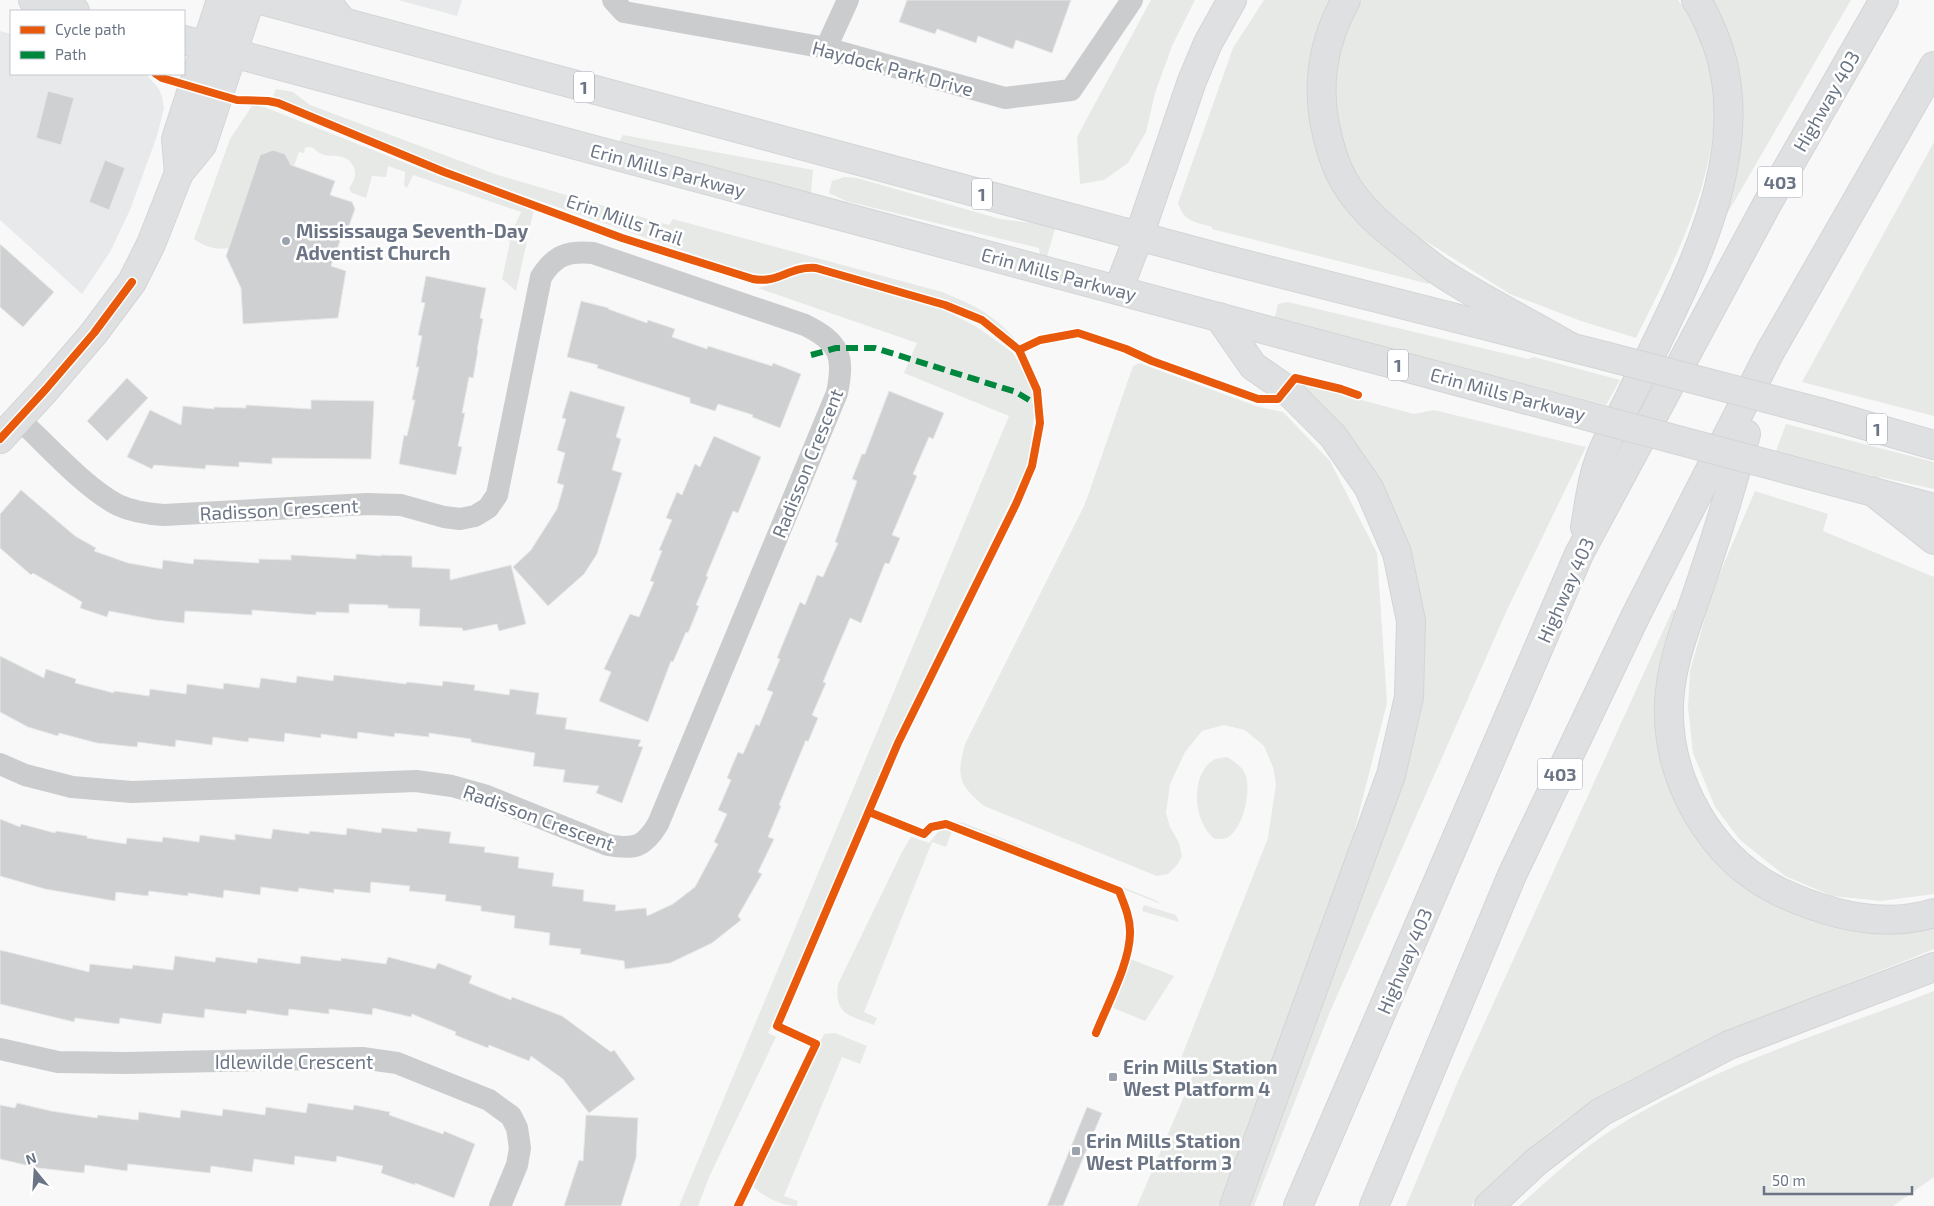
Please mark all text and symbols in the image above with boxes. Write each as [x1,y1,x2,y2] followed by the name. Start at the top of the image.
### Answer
[10,10,185,75] legend
[55,20,126,38] text: Cycle path
[810,35,976,101] street label: Haydock Park Drive
[55,45,86,63] text: Path
[1788,46,1864,156] street label: Highway 403
[574,72,594,102] road number: 1
[588,138,748,202] street label: Erin Mills Parkway
[1758,166,1802,198] road number: 403
[972,178,992,210] road number: 1
[564,188,687,250] street label: Erin Mills Trail
[296,219,528,264] place label: Mississauga Seventh-Day Adventist Church
[280,235,292,247] marker: Mississauga Seventh-Day Adventist Church
[979,242,1139,306] street label: Erin Mills Parkway
[1388,350,1408,380] road number: 1
[1428,362,1588,426] street label: Erin Mills Parkway
[767,385,847,541] street label: Radisson Crescent
[1867,414,1887,444] road number: 1
[199,493,359,525] street label: Radisson Crescent
[1532,534,1598,646] street label: Highway 403
[1538,759,1582,790] road number: 403
[460,779,618,855] street label: Radisson Crescent
[1371,905,1437,1017] street label: Highway 403
[215,1050,373,1073] street label: Idlewilde Crescent
[1123,1055,1278,1100] place label: Erin Mills Station West Platform 4
[1107,1071,1119,1083] marker: Erin Mills Station West Platform 4
[1086,1129,1241,1174] place label: Erin Mills Station West Platform 3
[1070,1145,1082,1157] marker: Erin Mills Station West Platform 3
[10,1146,60,1196] north arrow
[23,1149,38,1168] text: N
[1764,1164,1912,1196] scale bar
[1772,1171,1806,1189] text: 50 m

